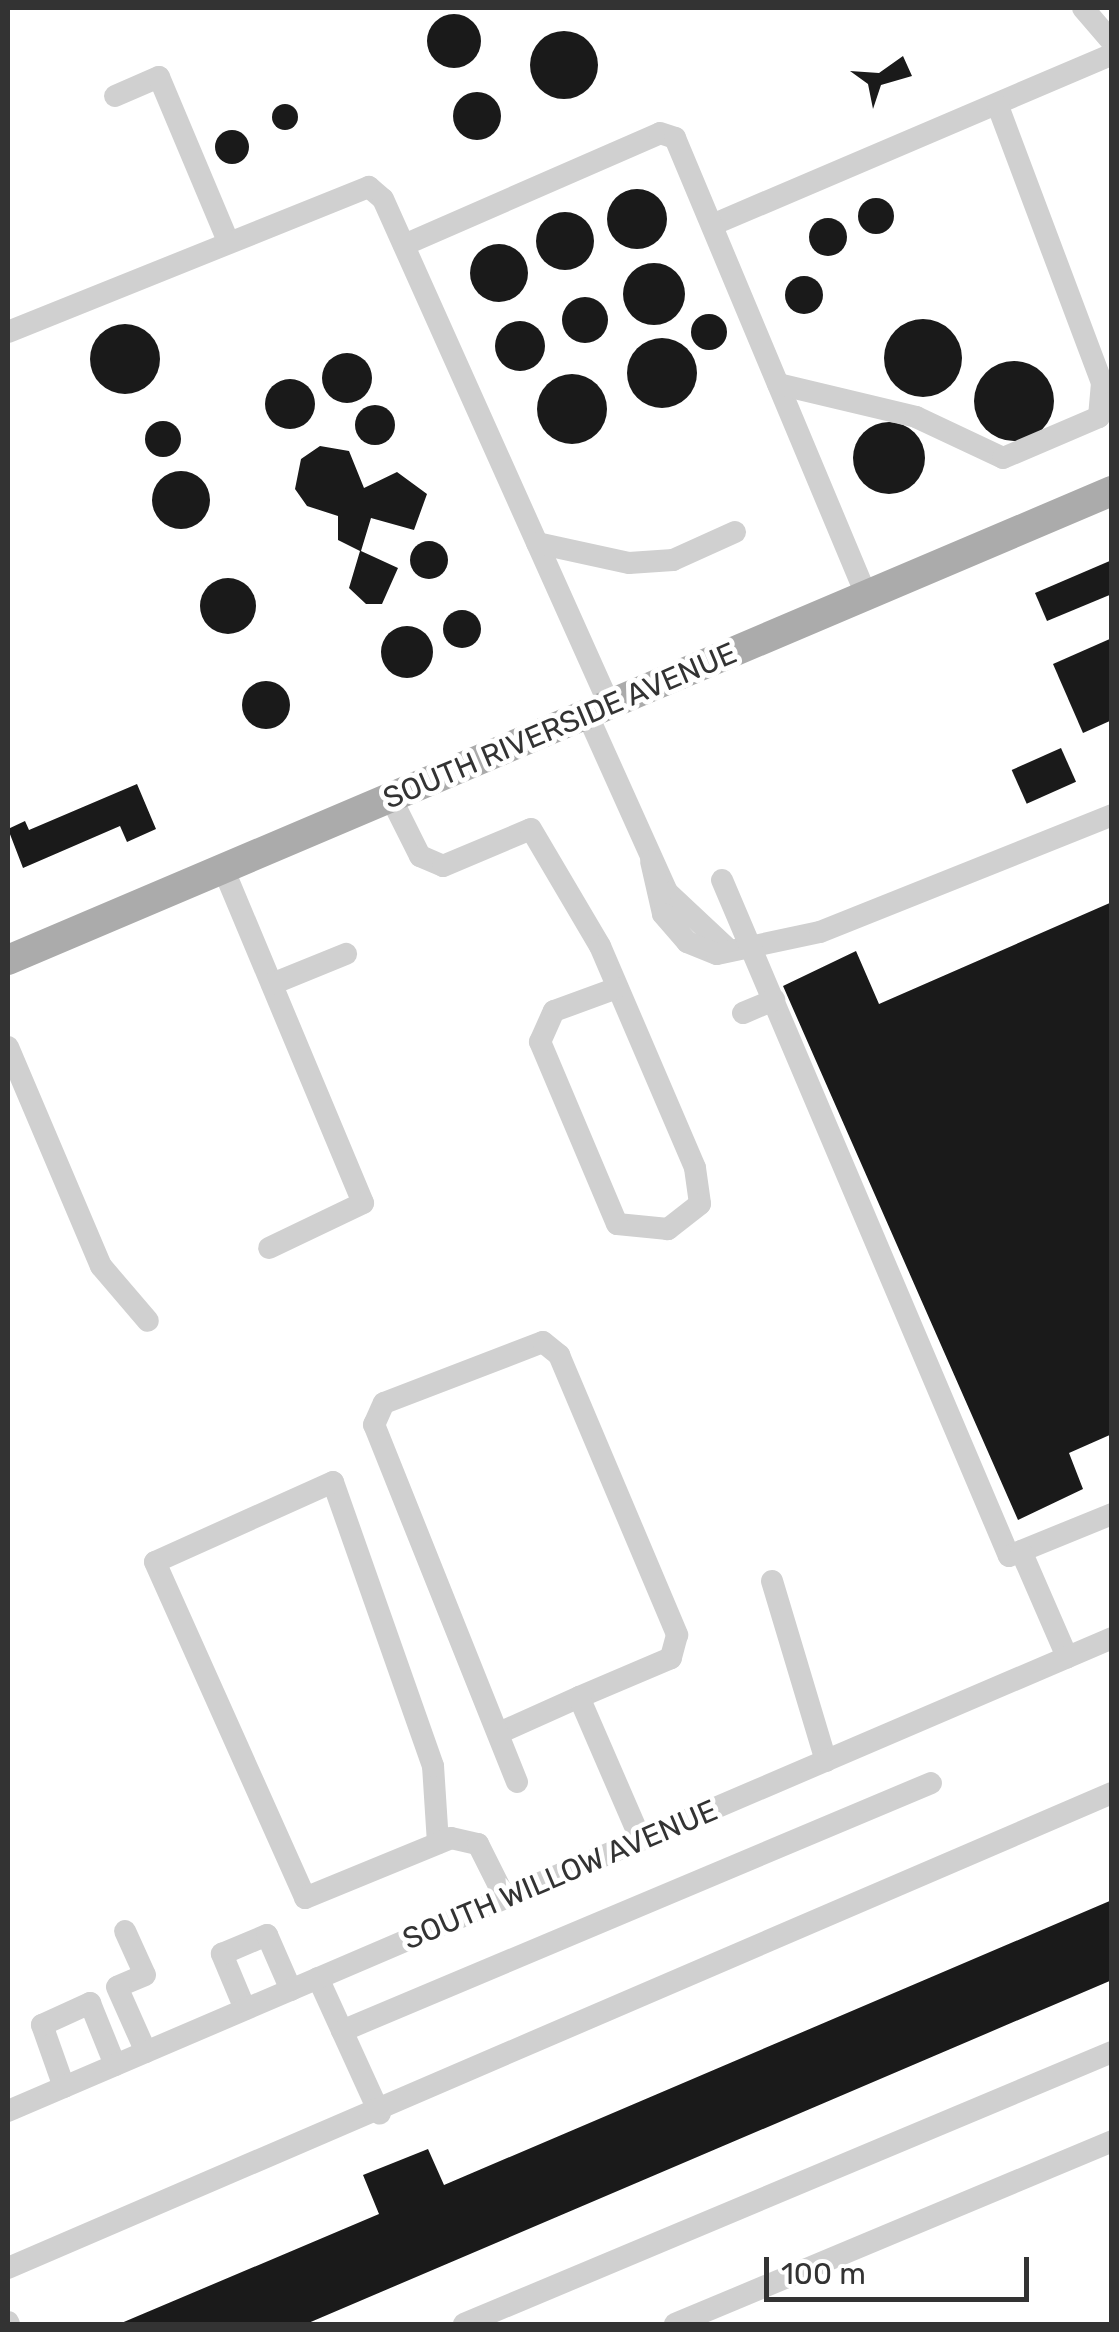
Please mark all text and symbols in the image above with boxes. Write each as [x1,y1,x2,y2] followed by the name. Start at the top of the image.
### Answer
[378,635,742,817] street label: SOUTH RIVERSIDE AVENUE
[397,1792,723,1958] street label: SOUTH WILLOW AVENUE
[769,2237,1034,2299] scale bar
[781,2256,866,2292] text: 100 m

